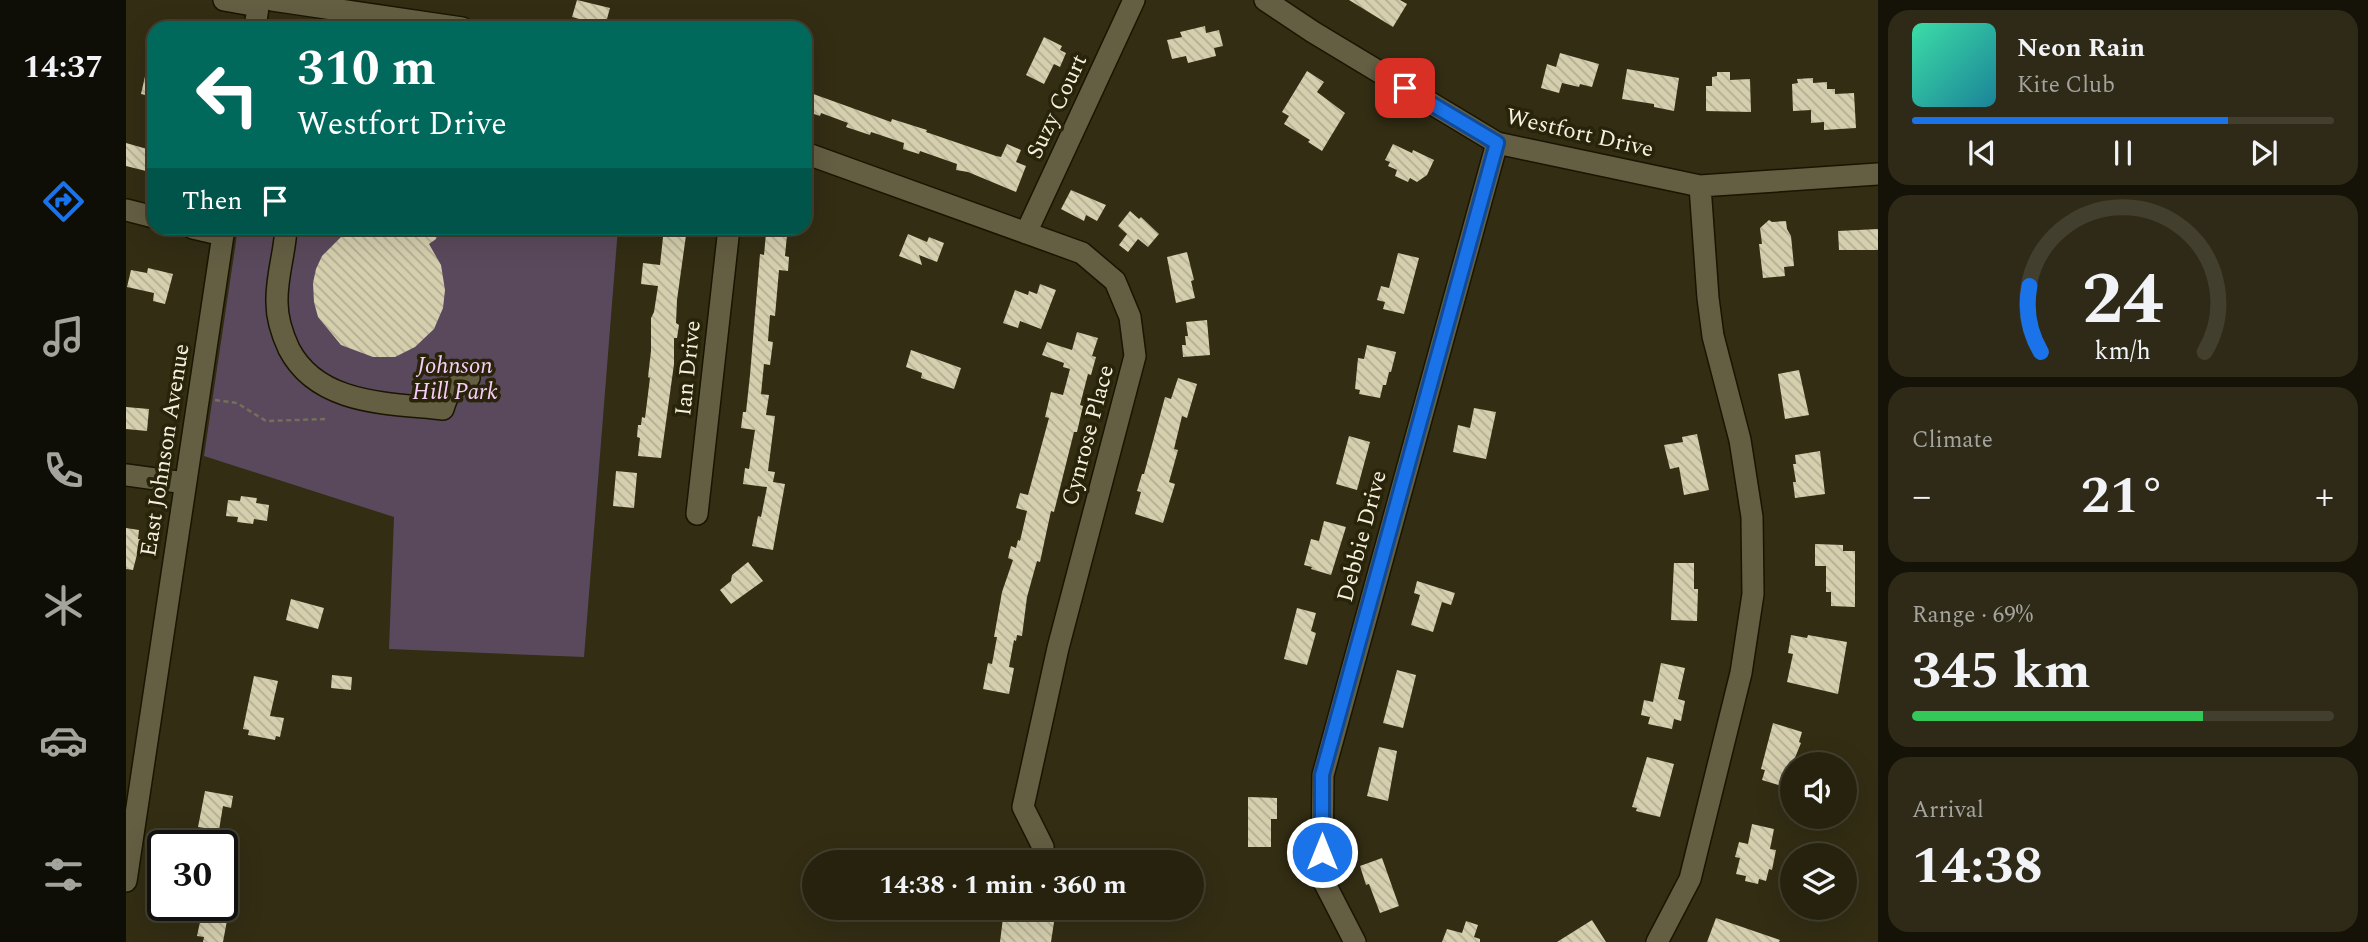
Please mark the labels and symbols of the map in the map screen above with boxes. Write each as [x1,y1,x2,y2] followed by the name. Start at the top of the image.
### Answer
[1018,48,1097,165] street label: Suzy Court
[1375,58,1435,118] pin
[1502,99,1657,167] street label: Westfort Drive
[666,319,711,418] street label: Ian Drive
[131,341,200,559] street label: East Johnson Avenue
[412,349,498,410] park label: Johnson Hill Park
[1053,361,1124,510] street label: Cynrose Place
[1328,467,1397,606] street label: Debbie Drive
[1285,815,1359,889] position arrow
[147,830,238,921] speed limit sign: 30

